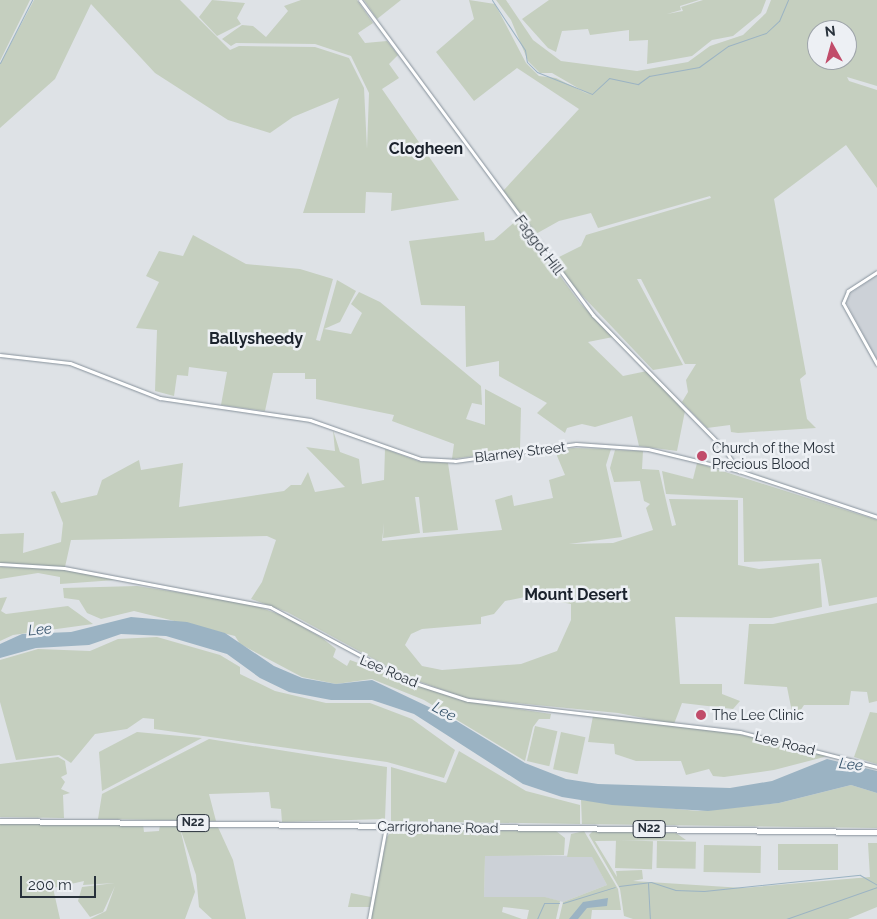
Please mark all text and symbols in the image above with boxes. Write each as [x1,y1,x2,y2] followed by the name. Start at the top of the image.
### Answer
[807,20,857,70] north arrow
[824,23,837,40] text: N
[389,139,463,159] district label: Clogheen
[511,212,567,278] street label: Faggot Hill
[209,329,303,349] district label: Ballysheedy
[473,438,567,466] street label: Blarney Street
[712,440,835,472] place label: Church of the Most Precious Blood
[696,450,708,462] marker: Church of the Most Precious Blood
[524,585,628,605] district label: Mount Desert
[27,620,53,640] water label: Lee
[357,651,421,691] street label: Lee Road
[429,698,459,726] water label: Lee
[712,707,804,723] place label: The Lee Clinic
[694,708,708,722] marker: The Lee Clinic
[753,727,817,759] street label: Lee Road
[838,755,864,775] water label: Lee
[176,814,210,832] road number: N22
[377,818,499,836] street label: Carrigrohane Road
[632,820,666,839] road number: N22
[22,866,99,898] scale bar
[28,876,72,894] text: 200 m

